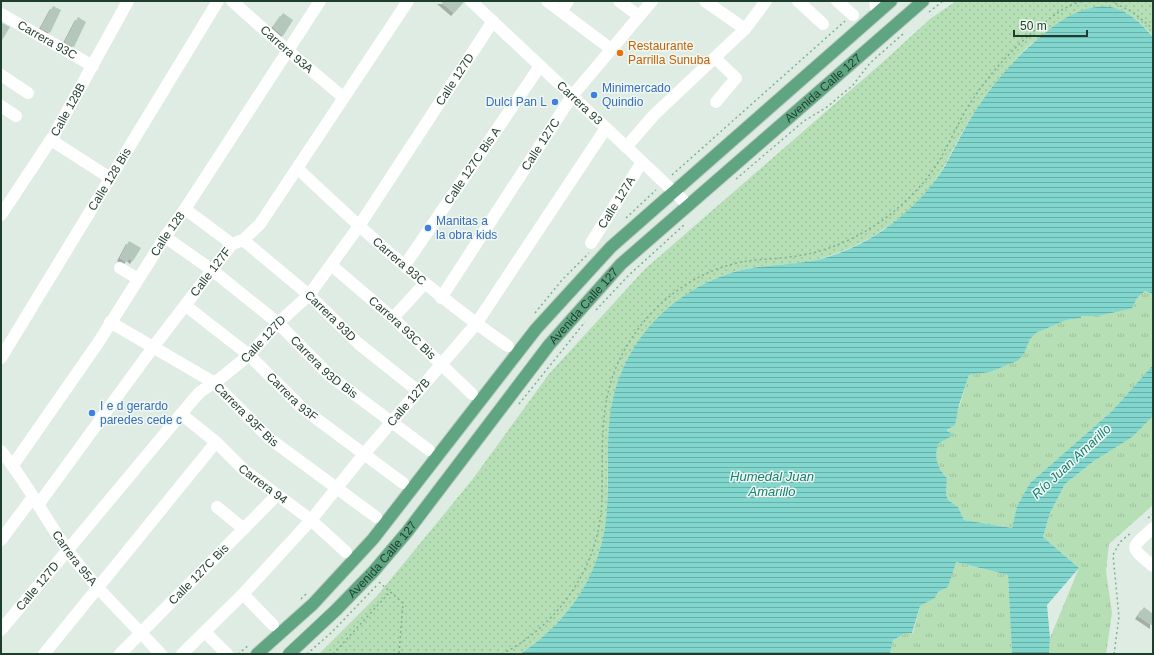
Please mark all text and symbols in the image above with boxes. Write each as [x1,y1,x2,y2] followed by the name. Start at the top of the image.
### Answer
[1014,12,1087,38] scale bar
[15,18,80,63] street label: Carrera 93C
[1020,19,1047,33] text: 50 m
[257,23,316,76] street label: Carrera 93A
[628,39,710,67] place label: Restaurante Parrilla Sunuba
[615,48,625,58] marker: Restaurante Parrilla Sunuba
[433,50,477,108] street label: Calle 127D
[782,51,865,125] street label: Avenida Calle 127
[554,78,606,128] street label: Carrera 93
[48,80,88,139] street label: Calle 128B
[602,81,671,109] place label: Minimercado Quindio
[589,90,599,100] marker: Minimercado Quindio
[486,95,547,109] place label: Dulci Pan L
[550,97,560,107] marker: Dulci Pan L
[519,115,563,173] street label: Calle 127C
[441,124,503,207] street label: Calle 127C Bis A
[85,146,134,213] street label: Calle 128 Bis
[595,174,638,231] street label: Calle 127A
[148,209,188,259] street label: Calle 128
[436,214,497,242] place label: Manitas a la obra kids
[423,223,433,233] marker: Manitas a la obra kids
[370,234,429,288] street label: Carrera 93C
[187,245,234,299] street label: Calle 127F
[546,265,622,347] street label: Avenida Calle 127
[302,288,359,344] street label: Carrera 93D
[366,293,439,362] street label: Carrera 93C Bis
[238,312,289,366] street label: Calle 127D
[288,333,360,401] street label: Carrera 93D Bis
[264,370,320,424] street label: Carrera 93F
[384,375,433,429] street label: Calle 127B
[211,380,281,450] street label: Carrera 93F Bis
[100,399,182,427] place label: I e d gerardo paredes cede c
[87,408,97,418] marker: I e d gerardo paredes cede c
[1029,421,1114,502] water label: Río Juan Amarillo
[235,461,290,507] street label: Carrera 94
[730,469,814,499] water label: Humedal Juan Amarillo
[345,518,420,601] street label: Avenida Calle 127
[49,528,100,588] street label: Carrera 95A
[166,541,232,608] street label: Calle 127C Bis
[13,559,62,614] street label: Calle 127D

